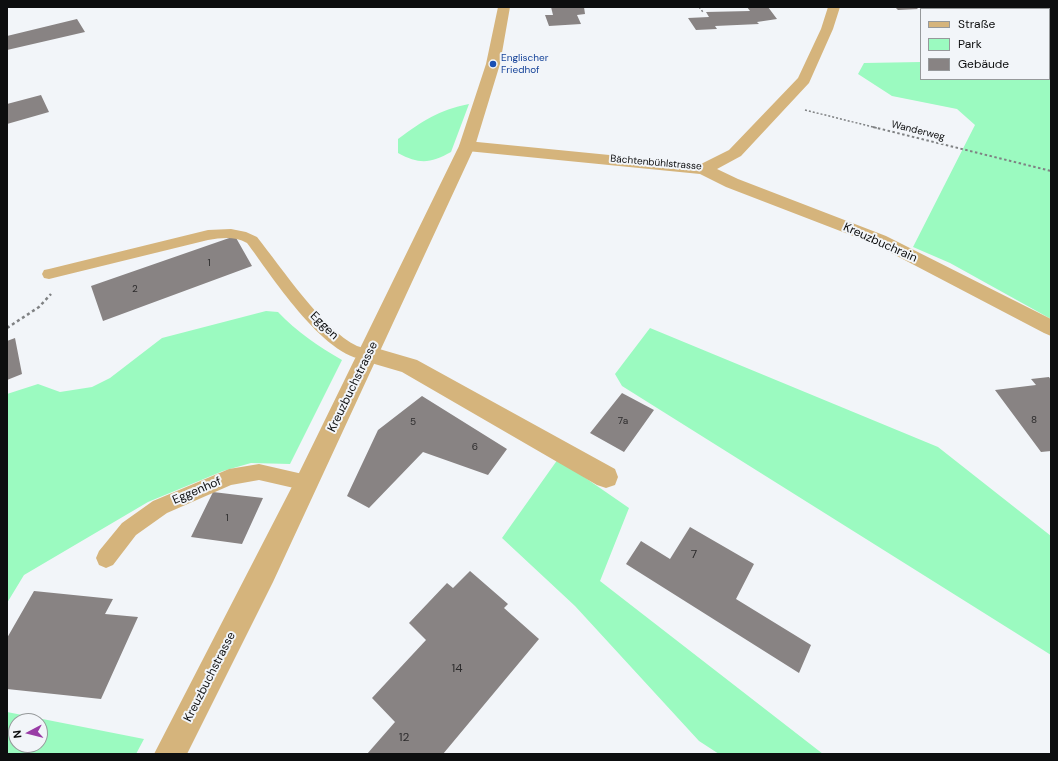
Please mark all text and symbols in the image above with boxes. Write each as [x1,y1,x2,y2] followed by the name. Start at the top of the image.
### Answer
[920,8,1050,80] legend
[958,16,995,32] text: Straße
[958,36,982,52] text: Park
[501,52,548,76] place label: Englischer Friedhof
[958,56,1009,72] text: Gebäude
[488,59,498,69] marker: Englischer Friedhof
[890,119,946,143] street label: Wanderweg
[610,153,702,173] street label: Bächtenbühlstrasse
[841,220,919,266] street label: Kreuzbuchrain
[207,257,211,269] house number: 1
[132,283,138,295] house number: 2
[307,309,341,343] street label: Eggen
[325,339,381,435] street label: Kreuzbuchstrasse
[1031,414,1037,426] house number: 8
[618,415,628,427] house number: 7a
[410,416,416,428] house number: 5
[472,441,478,453] house number: 6
[170,474,224,508] street label: Eggenhof
[225,512,229,524] house number: 1
[691,548,697,562] house number: 7
[181,630,239,724] street label: Kreuzbuchstrasse
[451,662,463,676] house number: 14
[8,713,48,753] north arrow
[10,730,25,739] text: N
[399,731,409,745] house number: 12

